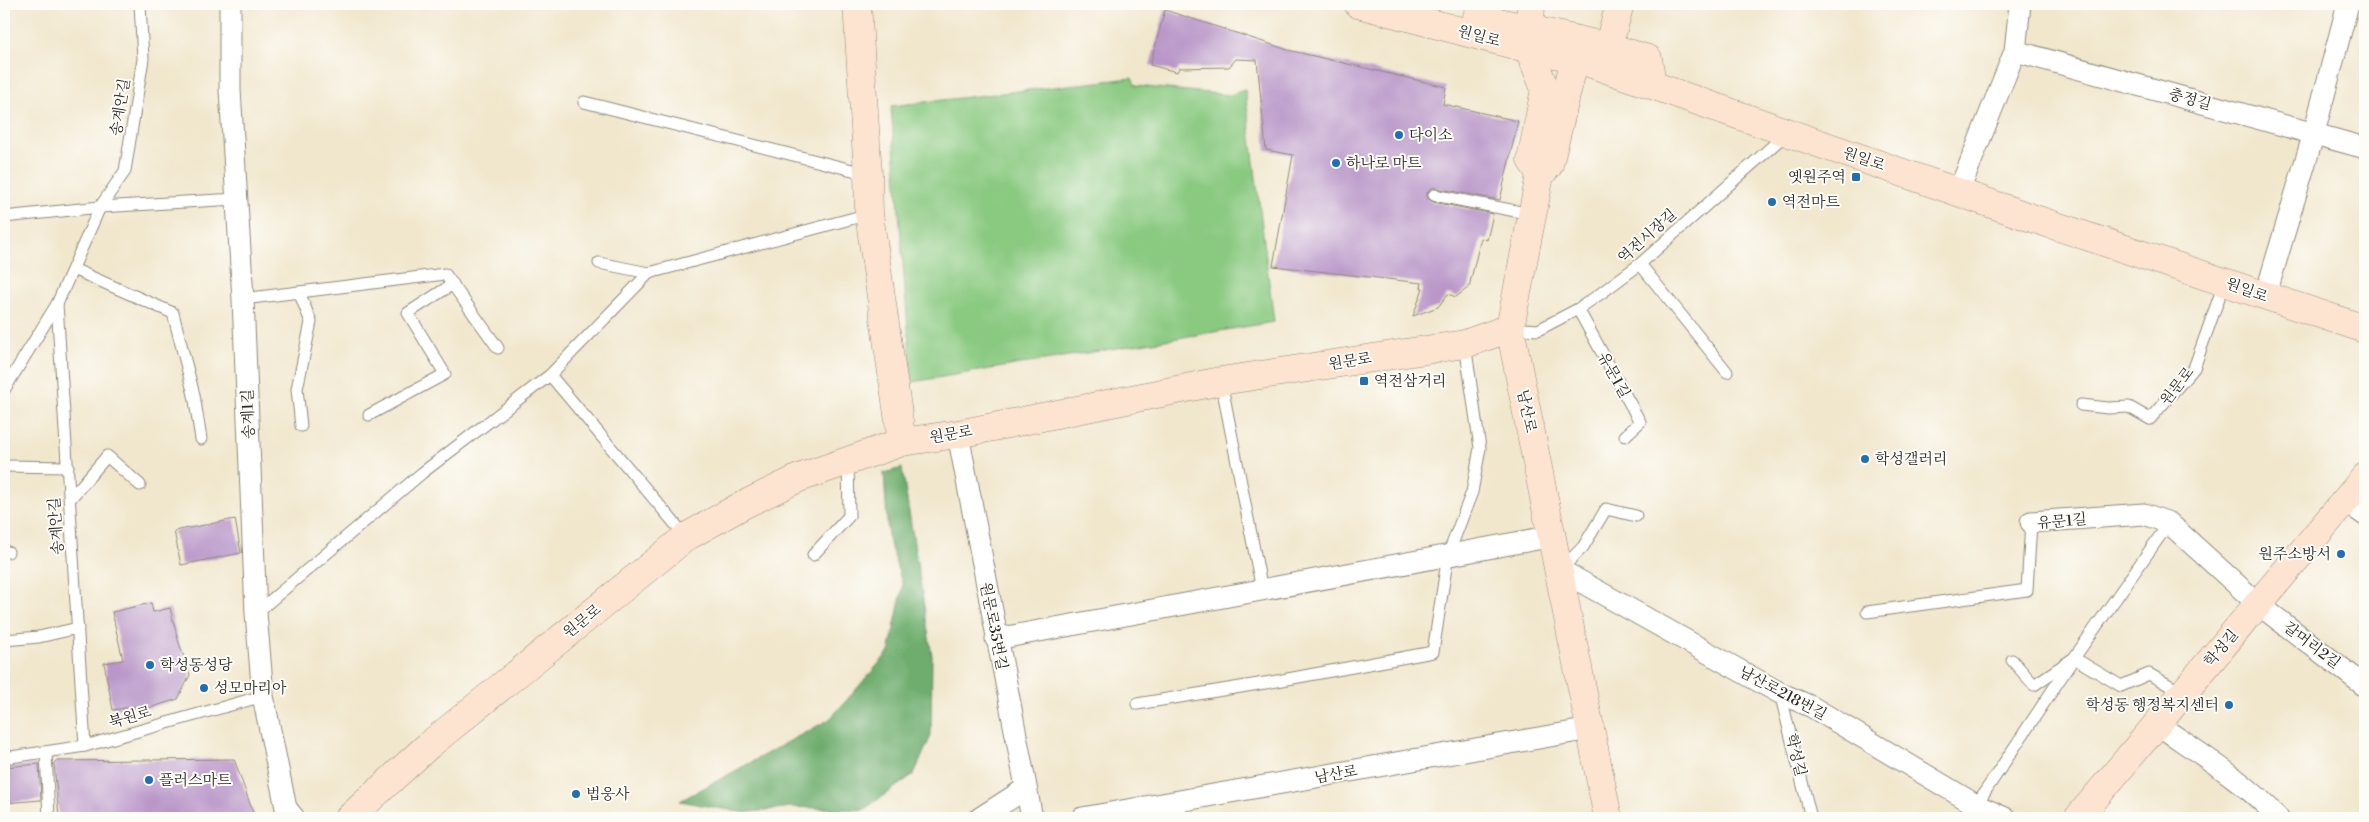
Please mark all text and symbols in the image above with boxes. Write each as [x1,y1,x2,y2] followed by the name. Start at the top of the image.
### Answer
[1455,22,1503,51] street label: 원일로
[107,77,134,137] street label: 송계안길
[2166,85,2213,114] street label: 충정길
[1409,126,1453,145] place label: 다이소
[1393,129,1405,141] marker: 다이소
[1840,143,1888,176] street label: 원일로
[1346,154,1422,173] place label: 하나로 마트
[1330,157,1342,169] marker: 하나로 마트
[1788,168,1846,187] place label: 옛원주역
[1850,171,1862,183] marker: 옛원주역
[1782,193,1840,212] place label: 역전마트
[1766,196,1778,208] marker: 역전마트
[1614,205,1681,268] street label: 역전시장길
[2223,274,2271,307] street label: 원일로
[1327,349,1374,374] street label: 원문로
[1593,349,1634,402] street label: 유문1길
[2157,363,2199,409] street label: 원문로
[1374,372,1446,391] place label: 역전삼거리
[1358,375,1370,387] marker: 역전삼거리
[1513,388,1540,435] street label: 남산로
[238,389,259,439] street label: 송계1길
[928,421,975,448] street label: 원문로
[1875,450,1947,469] place label: 학성갤러리
[1859,453,1871,465] marker: 학성갤러리
[45,496,68,556] street label: 송계안길
[2036,510,2088,533] street label: 유문1길
[2259,545,2331,564] place label: 원주소방서
[2335,548,2347,560] marker: 원주소방서
[976,581,1011,672] street label: 원문로35번길
[559,600,606,642] street label: 원문로
[2279,618,2344,673] street label: 갈머리2길
[2200,626,2243,671] street label: 학성길
[160,656,233,675] place label: 학성동성당
[144,659,156,671] marker: 학성동성당
[1736,662,1830,724] street label: 남산로218번길
[214,679,287,698] place label: 성모마리아
[198,682,210,694] marker: 성모마리아
[2085,696,2219,715] place label: 학성동 행정복지센터
[2223,699,2235,711] marker: 학성동 행정복지센터
[107,702,154,733] street label: 북원로
[1781,732,1810,779] street label: 학성길
[1313,761,1360,788] street label: 남산로
[159,771,232,790] place label: 플러스마트
[143,774,155,786] marker: 플러스마트
[586,785,630,804] place label: 법웅사
[570,788,582,800] marker: 법웅사

